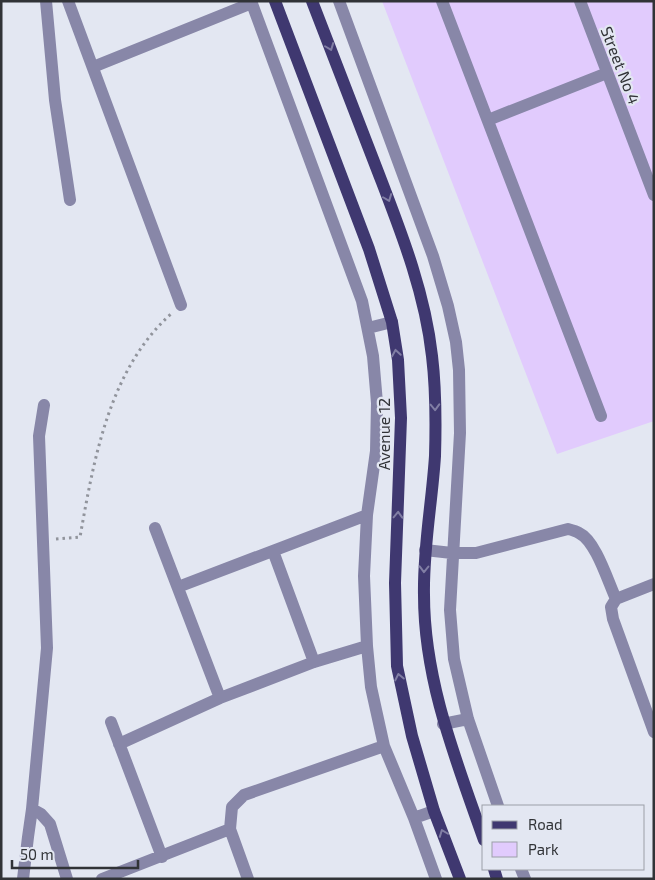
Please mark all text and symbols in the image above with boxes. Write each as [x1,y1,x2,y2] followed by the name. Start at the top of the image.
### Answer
[597,23,645,107] street label: Street No 4
[324,42,334,51] one-way arrow
[382,194,392,202] one-way arrow
[392,348,402,357] one-way arrow
[374,398,393,470] street label: Avenue 12
[430,403,441,411] one-way arrow
[392,511,403,519] one-way arrow
[419,566,429,573] one-way arrow
[394,673,405,681] one-way arrow
[482,805,645,870] legend
[528,815,563,833] text: Road
[439,829,449,838] one-way arrow
[12,838,139,870] scale bar
[528,840,559,858] text: Park
[20,845,54,863] text: 50 m

